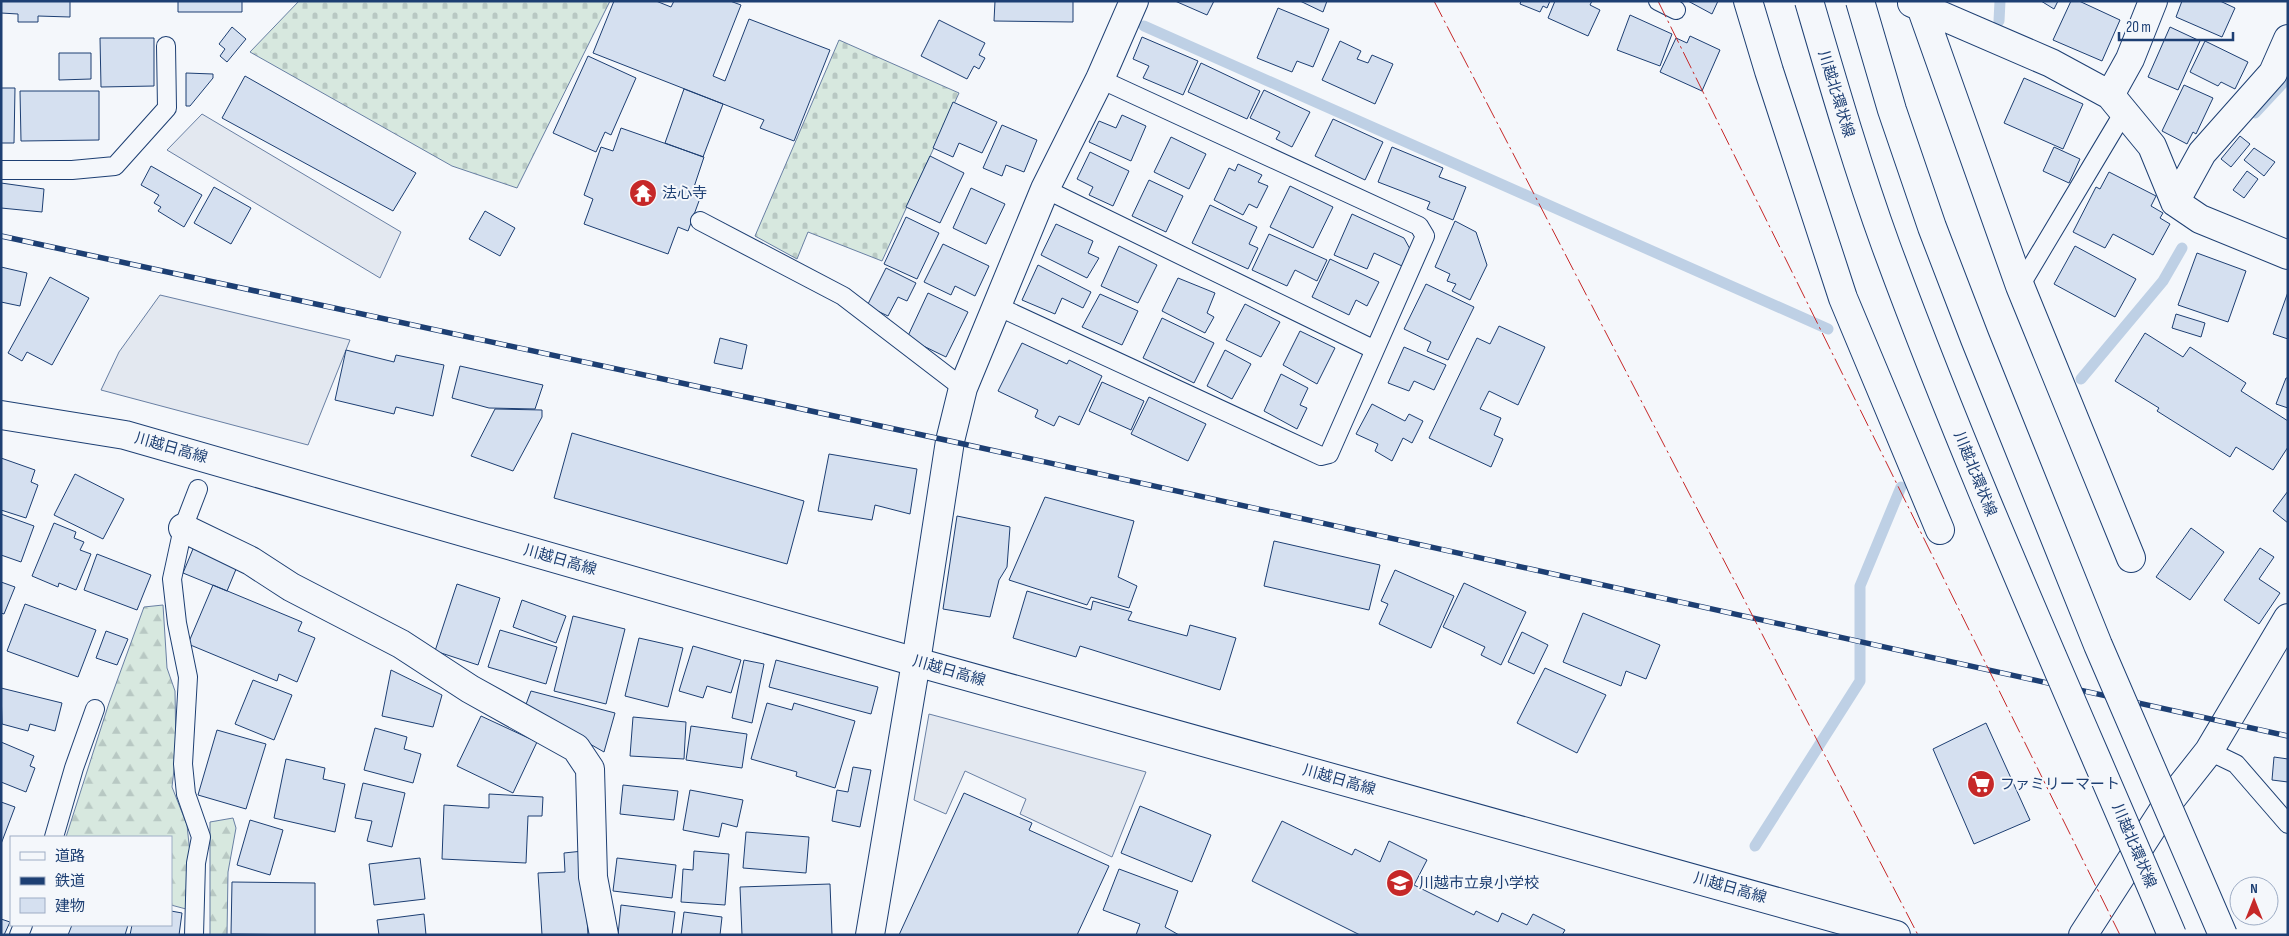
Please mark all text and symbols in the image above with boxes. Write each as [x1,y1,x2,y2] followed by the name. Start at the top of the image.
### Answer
[2119,10,2233,42] scale bar
[2126,18,2151,37] text: 20 m
[1814,48,1858,140] street label: 川越北環状線
[628,178,658,208] temple icon: 法心寺
[662,184,707,203] place label: 法心寺
[132,429,210,467] street label: 川越日高線
[1949,429,2001,519] street label: 川越北環状線
[521,541,599,579] street label: 川越日高線
[910,652,988,690] street label: 川越日高線
[1300,761,1378,799] street label: 川越日高線
[1966,769,1996,799] supermarket icon: ファミリーマート
[2000,775,2120,794] place label: ファミリーマート
[2108,801,2160,891] street label: 川越北環状線
[10,836,172,926] legend
[55,847,85,866] text: 道路
[1385,868,1415,898] school or university icon: 川越市立泉小学校
[1691,869,1769,907] street label: 川越日高線
[55,872,85,891] text: 鉄道
[1419,874,1539,893] place label: 川越市立泉小学校
[2229,876,2279,926] north arrow
[2250,880,2258,897] text: N
[55,897,85,916] text: 建物

